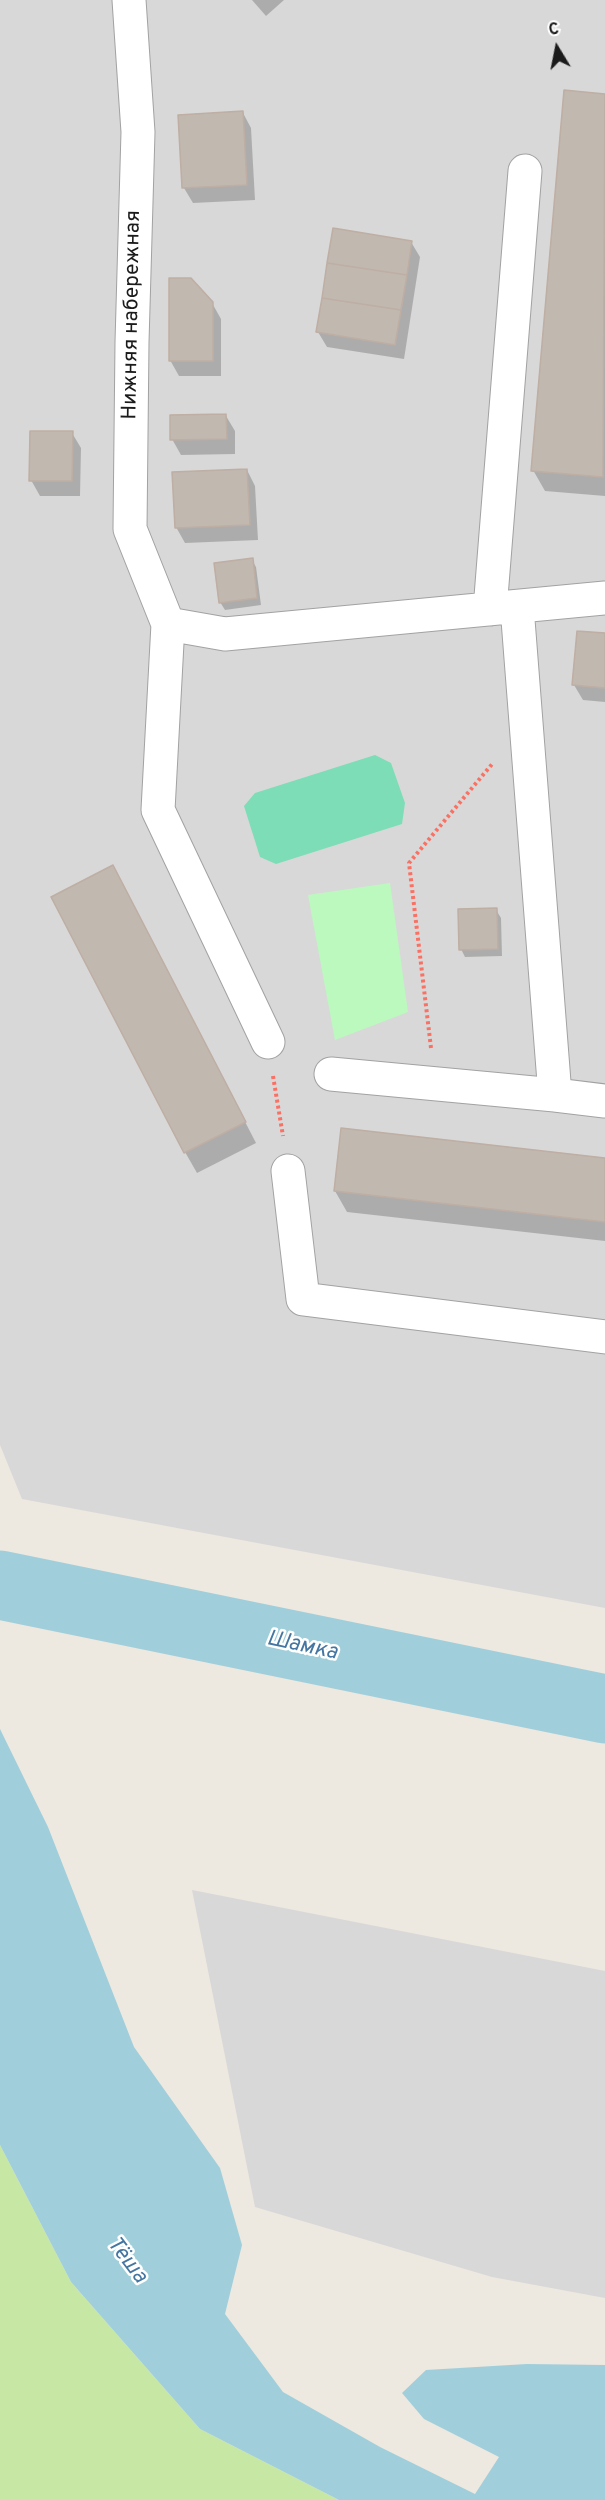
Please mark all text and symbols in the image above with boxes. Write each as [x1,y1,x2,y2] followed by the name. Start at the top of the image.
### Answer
[527,18,587,78] north arrow
[547,20,561,41] text: С
[119,210,147,420] street label: Нижняя набережная
[264,1627,340,1667] water label: Шамка
[100,2233,152,2289] water label: Тёша

